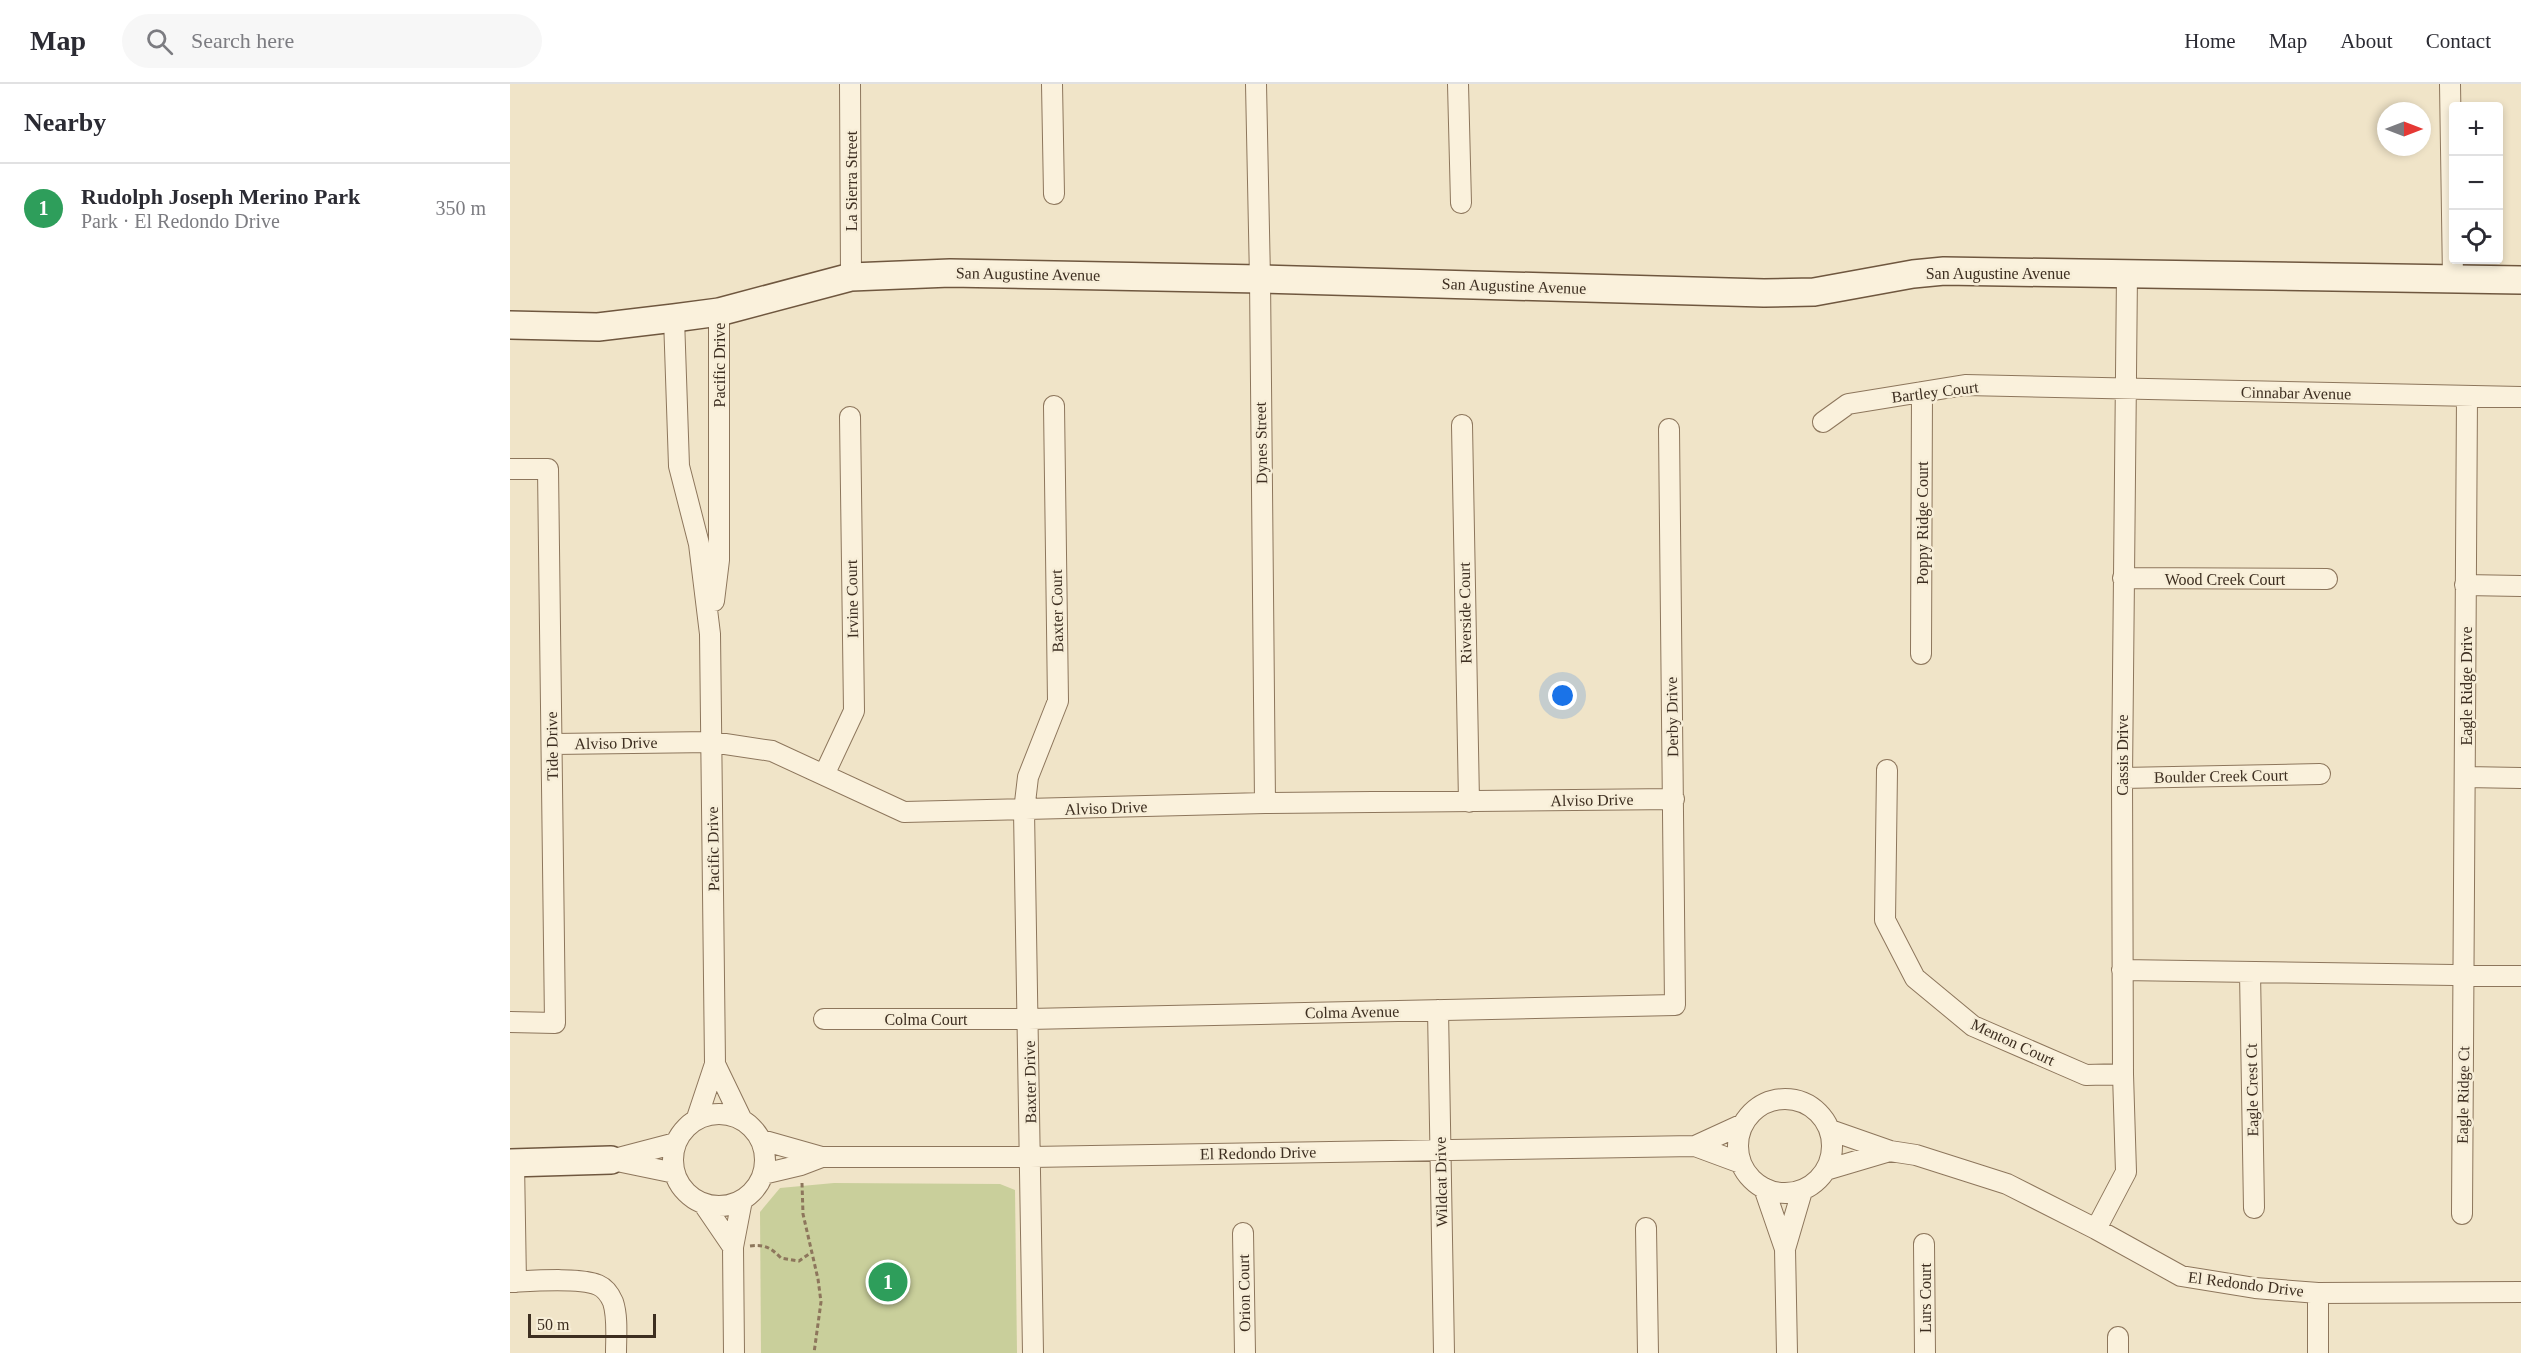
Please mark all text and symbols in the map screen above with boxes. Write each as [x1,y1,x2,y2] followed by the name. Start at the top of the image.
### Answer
[122,14,542,68] search box
[30,25,86,56] text: Map
[143,25,176,58] icon: search
[191,28,294,53] text: Search here
[2184,29,2236,53] text: Home
[2269,29,2307,53] text: Map
[2340,29,2393,53] text: About
[2426,29,2491,53] text: Contact
[2377,102,2431,156] north arrow
[2449,102,2503,264] map controls
[2449,102,2503,156] button: +
[24,108,106,137] text: Nearby
[843,130,860,231] street label: La Sierra Street
[2449,156,2503,210] button: −
[81,184,360,209] text: Rudolph Joseph Merino Park
[39,197,49,219] text: 1
[435,197,486,219] text: 350 m
[81,210,280,232] text: Park · El Redondo Drive
[2449,210,2503,264] button: locate
[956,264,1100,285] street label: San Augustine Avenue
[1926,265,2070,283] street label: San Augustine Avenue
[1441,275,1587,298] street label: San Augustine Avenue
[711,323,728,407] street label: Pacific Drive
[1891,378,1980,407] street label: Bartley Court
[2241,384,2351,402] street label: Cinnabar Avenue
[1252,401,1271,484] street label: Dynes Street
[1914,461,1932,585] street label: Poppy Ridge Court
[843,559,861,638] street label: Irvine Court
[1456,561,1474,664] street label: Riverside Court
[1048,569,1066,653] street label: Baxter Court
[2165,571,2286,588] street label: Wood Creek Court
[2458,626,2476,746] street label: Eagle Ridge Drive
[1663,677,1682,757] street label: Derby Drive
[1548,681,1577,710] your location
[543,711,561,781] street label: Tide Drive
[2114,714,2131,796] street label: Cassis Drive
[574,734,658,752] street label: Alviso Drive
[2154,766,2289,786] street label: Boulder Creek Court
[1550,791,1634,809] street label: Alviso Drive
[1064,798,1148,818] street label: Alviso Drive
[704,806,722,892] street label: Pacific Drive
[1305,1003,1399,1021] street label: Colma Avenue
[884,1011,968,1028] street label: Colma Court
[1969,1015,2058,1069] street label: Menton Court
[1021,1040,1039,1124] street label: Baxter Drive
[2243,1043,2262,1137] street label: Eagle Crest Ct
[2454,1045,2473,1144] street label: Eagle Ridge Ct
[1432,1137,1450,1227] street label: Wildcat Drive
[1200,1143,1316,1163] street label: El Redondo Drive
[1235,1253,1253,1332] street label: Orion Court
[868,1260,908,1304] pin: 1
[1917,1263,1934,1333] street label: Lurs Court
[2187,1268,2305,1300] street label: El Redondo Drive
[528,1311,656,1338] scale bar
[537,1316,569,1333] text: 50 m

